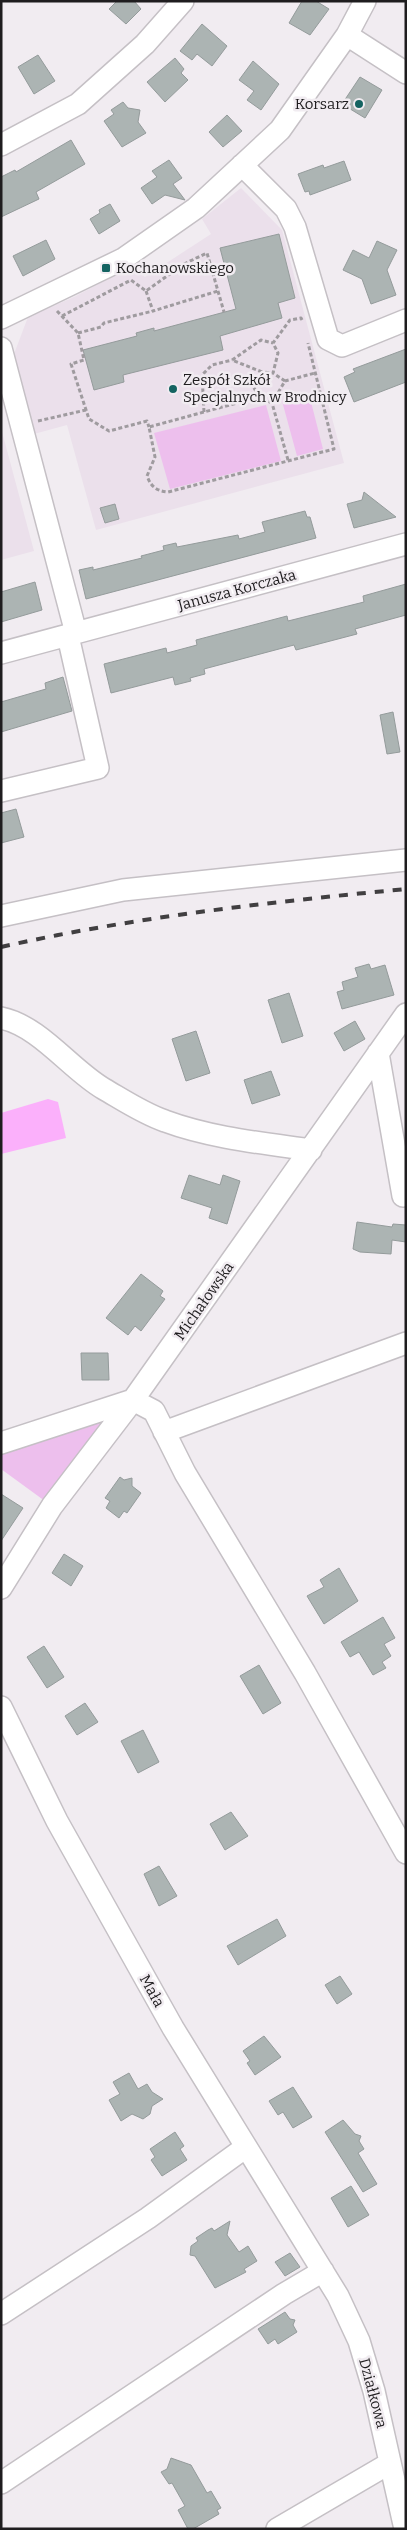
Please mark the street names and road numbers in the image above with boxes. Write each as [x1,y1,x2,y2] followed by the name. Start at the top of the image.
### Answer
[175,566,298,615] street label: Janusza Korczaka
[170,1258,238,1344] street label: Michałowska
[136,1972,168,2010] street label: Mała
[355,2356,391,2430] street label: Działkowa

